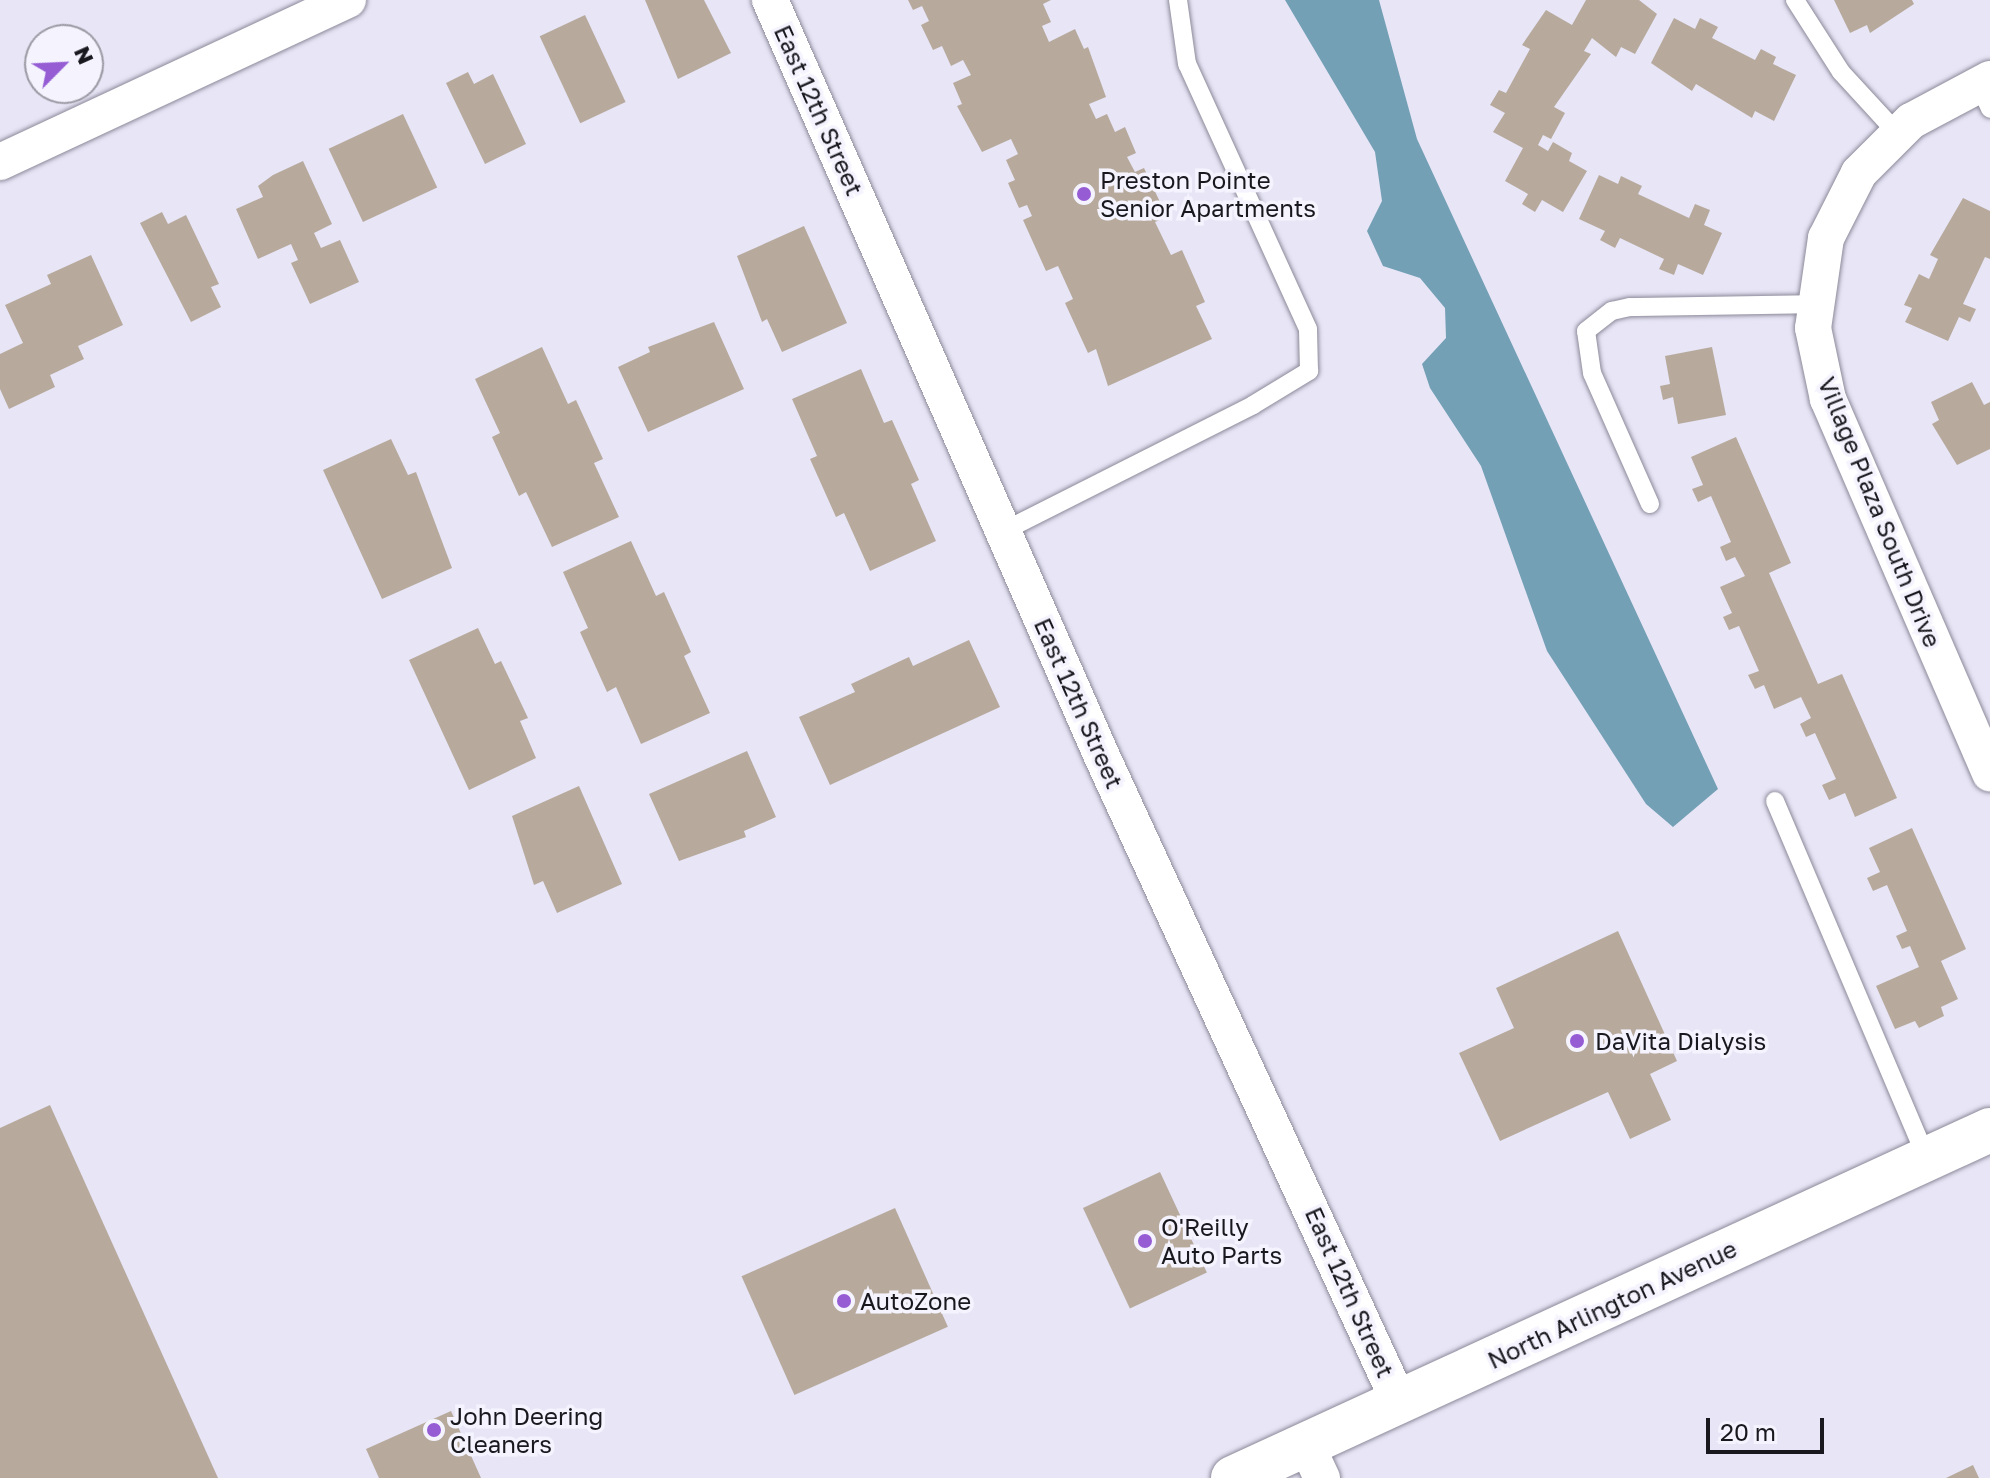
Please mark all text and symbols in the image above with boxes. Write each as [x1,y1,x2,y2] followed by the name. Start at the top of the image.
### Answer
[769,20,869,200] street label: East 12th Street
[24,24,104,104] north arrow
[69,42,100,68] text: N
[1100,166,1316,222] place label: Preston Pointe Senior Apartments
[1075,185,1093,203] marker: Preston Pointe Senior Apartments
[1813,373,1947,651] street label: Village Plaza South Drive
[1029,613,1129,793] street label: East 12th Street
[1595,1027,1766,1055] place label: DaVita Dialysis
[1566,1030,1588,1052] marker: DaVita Dialysis
[1300,1202,1400,1382] street label: East 12th Street
[1161,1213,1282,1269] place label: O'Reilly Auto Parts
[1136,1232,1154,1250] marker: O'Reilly Auto Parts
[1483,1234,1741,1374] street label: North Arlington Avenue
[860,1287,971,1315] place label: AutoZone
[835,1292,853,1310] marker: AutoZone
[450,1402,603,1458] place label: John Deering Cleaners
[1710,1402,1828,1452] scale bar
[1720,1417,1776,1446] text: 20 m
[425,1421,443,1439] marker: John Deering Cleaners

